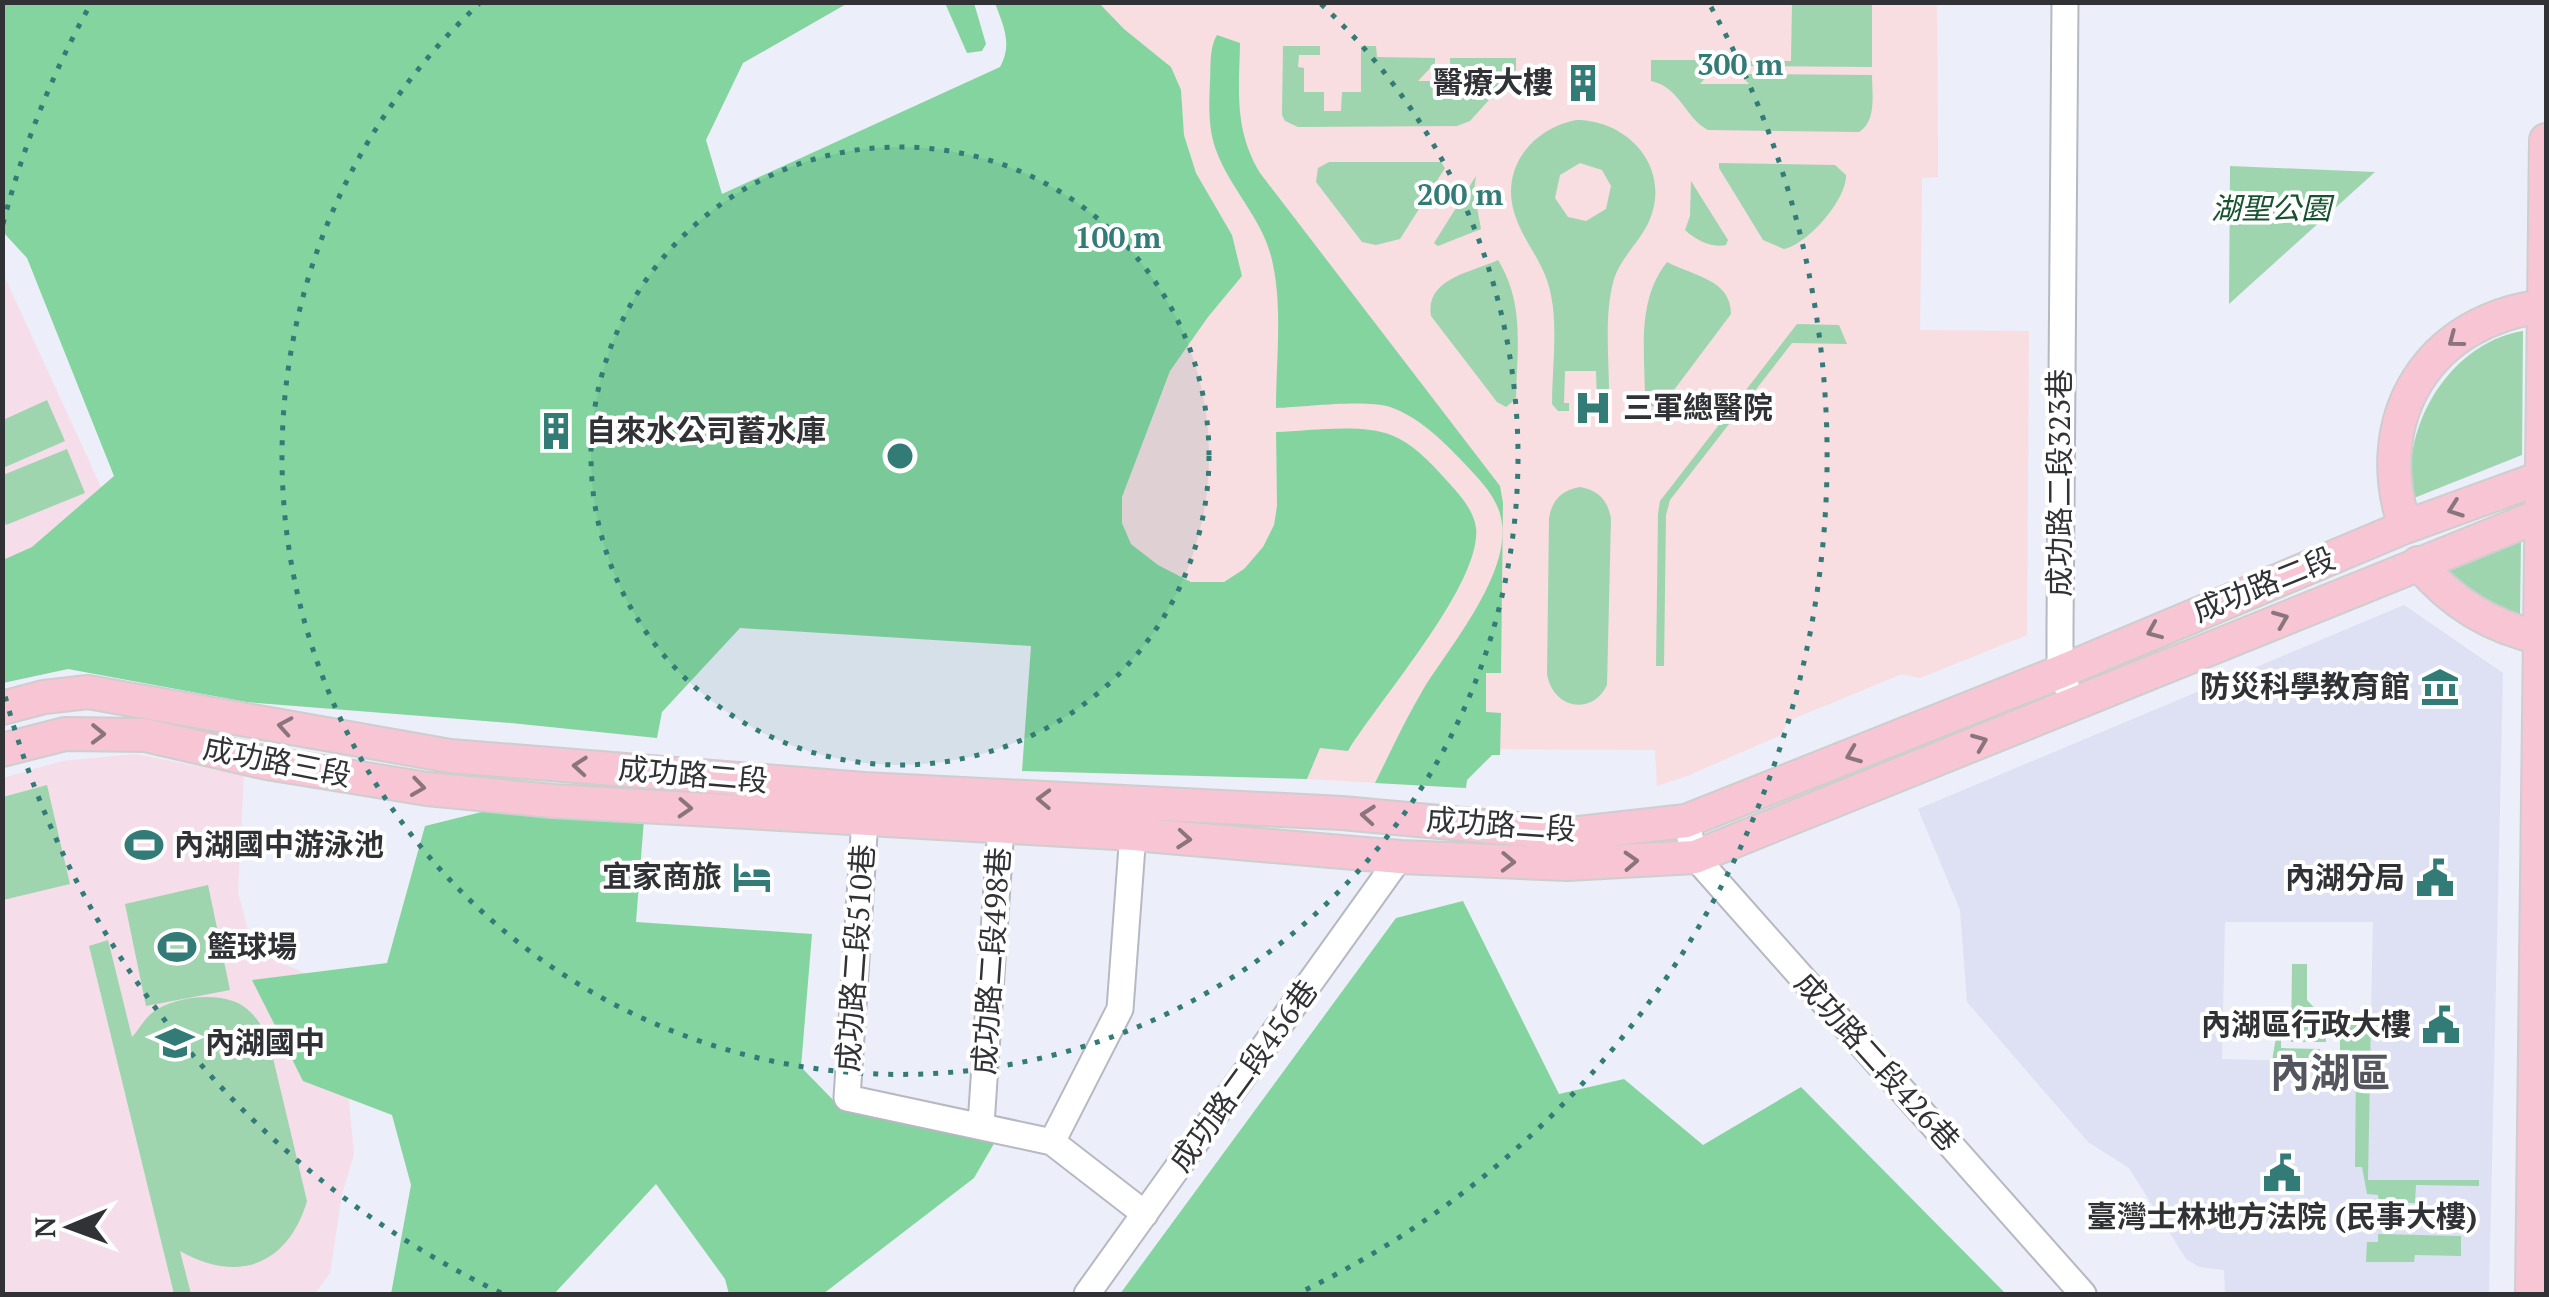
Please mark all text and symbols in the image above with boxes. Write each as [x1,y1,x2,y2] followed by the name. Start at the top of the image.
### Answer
[1697,44,1784,84] text: 300 m
[1433,62,1553,102] place label: 醫療大樓
[1562,62,1604,104] building icon: 醫療大樓
[1417,174,1504,214] text: 200 m
[2211,188,2335,228] park label: 湖聖公園
[1075,217,1162,257] text: 100 m
[2448,329,2466,346] one-way arrow
[2039,369,2079,597] street label: 成功路二段323巷
[1572,387,1614,429] hospital icon: 三軍總醫院
[1623,387,1773,427] place label: 三軍總醫院
[535,410,577,452] building icon: 自來水公司蓄水庫
[586,410,826,450] place label: 自來水公司蓄水庫
[882,438,918,474] centre of rings
[2447,497,2464,518] one-way arrow
[2187,537,2341,631] street label: 成功路二段
[2271,611,2289,631] one-way arrow
[2146,619,2164,639] one-way arrow
[2200,666,2410,706] place label: 防災科學教育館
[2419,666,2461,708] museum icon: 防災科學教育館
[277,716,294,737] one-way arrow
[90,723,106,745] one-way arrow
[200,727,355,795] street label: 成功路三段
[1970,733,1988,753] one-way arrow
[1846,743,1863,763] one-way arrow
[617,748,770,800] street label: 成功路二段
[572,756,588,778] one-way arrow
[409,776,426,797] one-way arrow
[1035,788,1051,809] one-way arrow
[677,797,693,818] one-way arrow
[1425,799,1577,849] street label: 成功路二段
[1360,805,1376,827] one-way arrow
[123,824,165,866] sports icon: 內湖國中游泳池
[174,824,384,864] place label: 內湖國中游泳池
[1176,827,1192,849] one-way arrow
[827,843,883,1073] street label: 成功路二段510巷
[963,846,1019,1076] street label: 成功路二段498巷
[1501,851,1517,872] one-way arrow
[1623,851,1639,872] one-way arrow
[602,856,722,896] place label: 宜家商旅
[731,856,773,898] hotel icon: 宜家商旅
[2285,857,2405,897] place label: 內湖分局
[2414,857,2456,899] public building icon: 內湖分局
[156,926,198,968] sports icon: 籃球場
[207,926,297,966] place label: 籃球場
[1787,963,1969,1159] street label: 成功路二段426巷
[1160,971,1326,1179] street label: 成功路二段456巷
[2201,1004,2411,1044] place label: 內湖區行政大樓
[2420,1004,2462,1046] public building icon: 內湖區行政大樓
[154,1022,196,1064] school or university icon: 內湖國中
[205,1022,325,1062] place label: 內湖國中
[2270,1045,2390,1098] district label: 內湖區
[2261,1152,2303,1194] public building icon: 臺灣士林地方法院 (民事大樓)
[20,1177,120,1277] north arrow
[2087,1196,2477,1236] place label: 臺灣士林地方法院 (民事大樓)
[26,1217,63,1238] text: N

